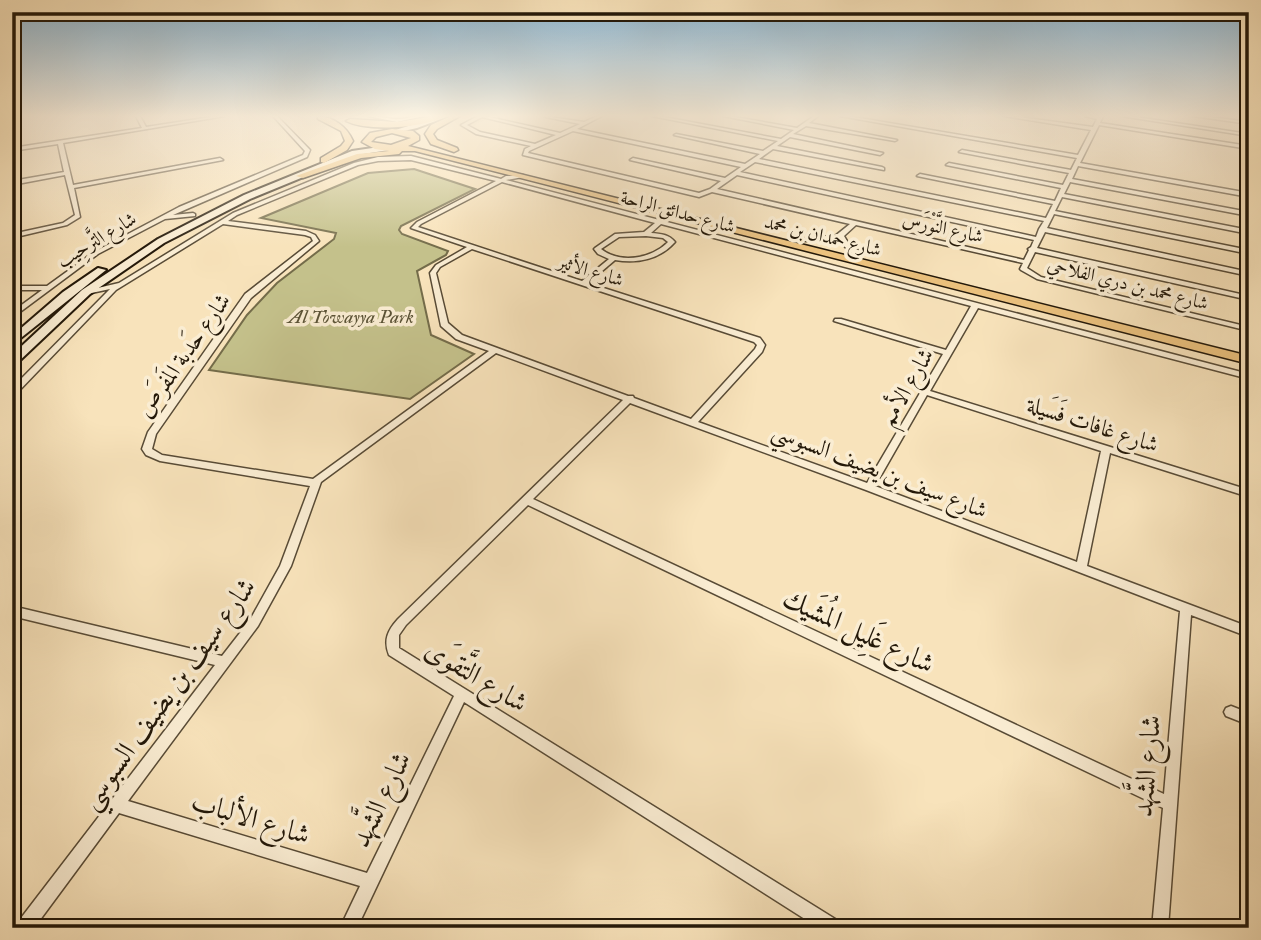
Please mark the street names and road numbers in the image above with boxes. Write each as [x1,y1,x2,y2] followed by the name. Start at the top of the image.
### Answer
[617,185,738,242] street label: شارع حدائق الراحة
[50,202,143,276] street label: شارع التَّرحِيب
[899,202,987,252] street label: شارع النَّوْرَس
[761,210,884,265] street label: شارع حمدان بن محمد
[552,247,627,295] street label: شارع الأثير
[1044,252,1211,319] street label: شارع محمد بن دري الفلاحي
[128,286,241,426] street label: شارع حَدبة المَفرَص
[871,342,946,435] street label: شارع الأمم
[1021,387,1163,464] street label: شارع غافات فَسَيلة
[766,416,992,531] street label: شارع سيف بن يضيف السبوسي
[72,571,271,821] street label: شارع سيف بن يضيف السبوسي
[775,575,943,686] street label: شارع غَلِيل المُشَيك
[416,626,538,725] street label: شارع التَّقوَى
[1118,713,1174,819] street label: شارع الشَّهد
[337,743,424,855] street label: شارع الشَّهد
[185,782,315,858] street label: شارع الألباب

